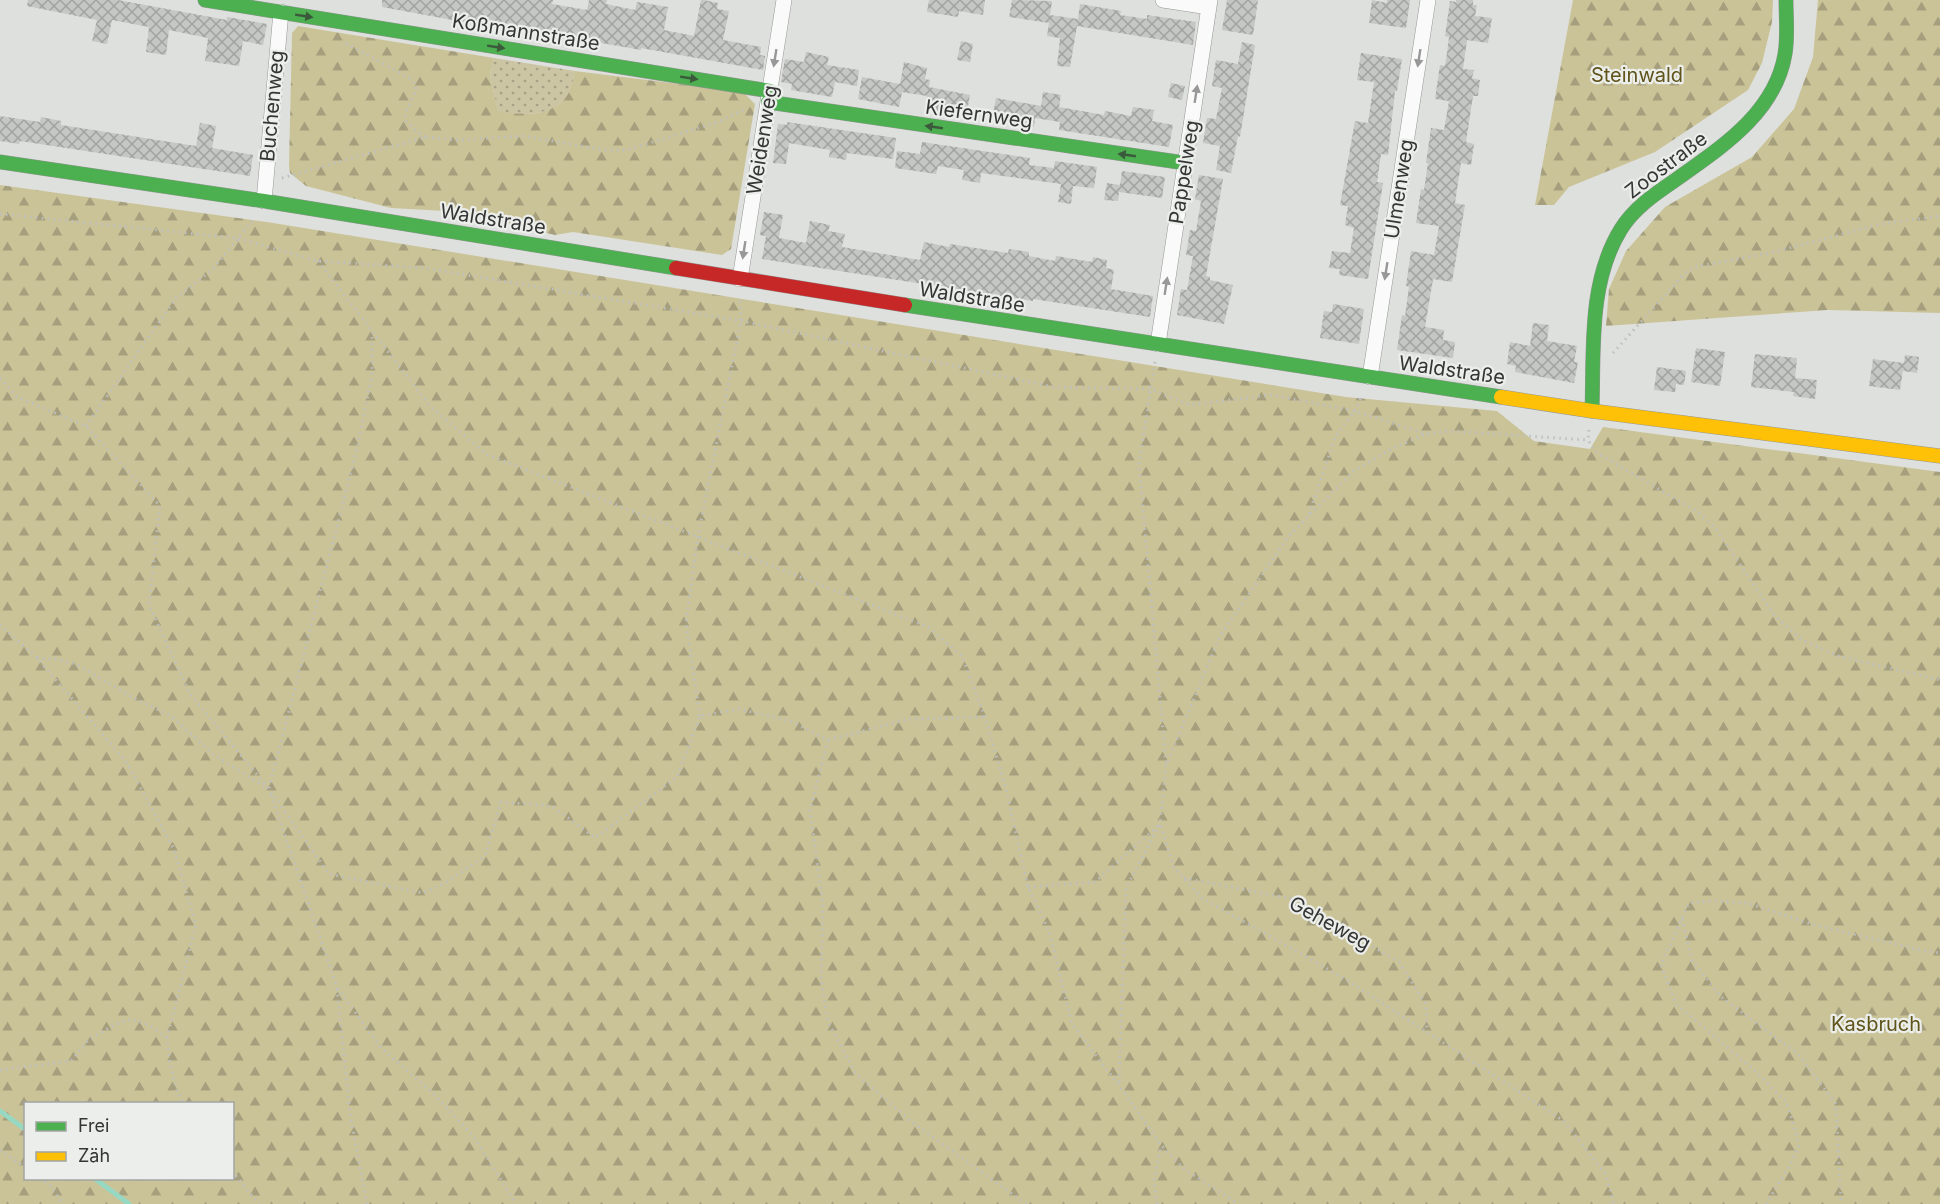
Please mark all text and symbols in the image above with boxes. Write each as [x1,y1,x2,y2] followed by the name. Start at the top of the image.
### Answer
[450,8,602,56] street label: Koßmannstraße
[294,12,313,21] one-way arrow
[487,43,506,52] one-way arrow
[770,48,779,67] one-way arrow
[1414,48,1423,67] one-way arrow
[255,49,289,163] street label: Buchenweg
[1591,63,1683,87] park label: Steinwald
[679,74,698,83] one-way arrow
[741,83,783,197] street label: Weidenweg
[1191,84,1200,103] one-way arrow
[924,95,1034,133] street label: Kiefernweg
[1164,118,1204,226] street label: Pappelweg
[925,122,944,131] one-way arrow
[1620,126,1712,204] street label: Zoostraße
[1379,137,1419,241] street label: Ulmenweg
[1118,150,1137,159] one-way arrow
[438,199,548,239] street label: Waldstraße
[740,241,749,260] one-way arrow
[1382,262,1391,281] one-way arrow
[917,277,1027,317] street label: Waldstraße
[1162,277,1171,296] one-way arrow
[1397,351,1507,389] street label: Waldstraße
[1285,891,1375,955] street label: Geheweg
[1831,1012,1921,1036] park label: Kasbruch
[24,1102,234,1180] legend
[78,1115,109,1136] text: Frei
[78,1145,110,1166] text: Zäh

